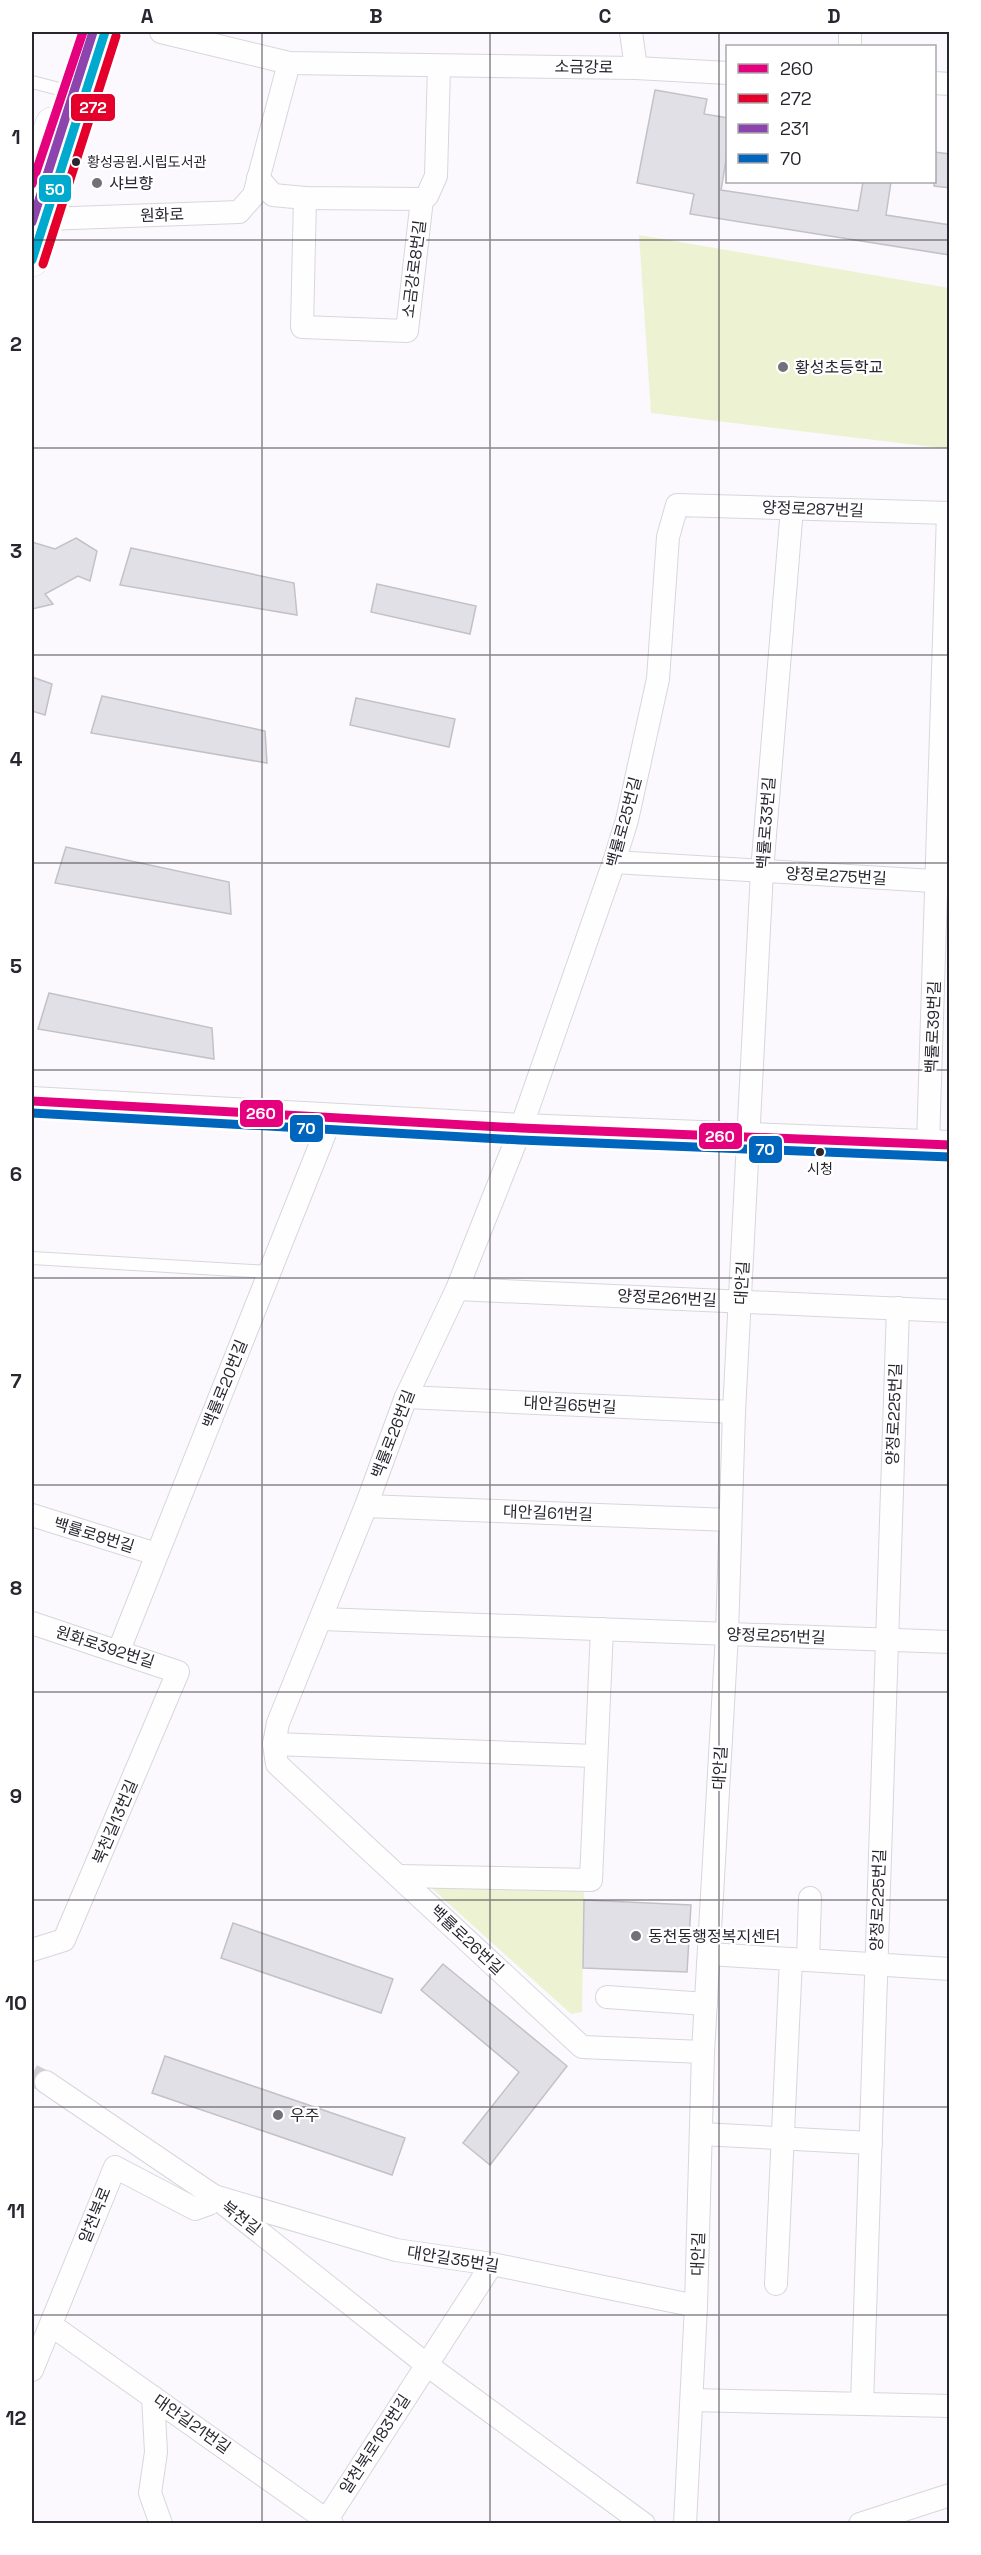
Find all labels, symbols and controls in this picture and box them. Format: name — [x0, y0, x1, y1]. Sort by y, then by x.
text: A — [141, 3, 154, 29]
text: B — [369, 3, 383, 29]
text: C — [599, 3, 612, 29]
text: D — [827, 3, 841, 29]
legend — [726, 45, 936, 183]
street label: 소금강로 — [554, 56, 614, 78]
text: 260 — [780, 57, 813, 80]
text: 272 — [780, 87, 812, 110]
line badge: 272 — [70, 93, 116, 122]
text: 272 — [79, 97, 107, 118]
text: 231 — [780, 117, 809, 140]
text: 1 — [11, 124, 21, 150]
text: 70 — [780, 147, 802, 170]
place label: 황성공원.시립도서관 — [87, 153, 207, 171]
marker: 황성공원.시립도서관 — [70, 156, 82, 168]
place label: 샤브향 — [109, 173, 153, 194]
line badge: 50 — [38, 174, 72, 203]
marker: 샤브향 — [90, 176, 104, 190]
text: 50 — [45, 179, 65, 200]
street label: 원화로 — [140, 204, 185, 226]
street label: 소금강로8번길 — [398, 219, 430, 319]
text: 2 — [10, 331, 22, 357]
place label: 황성초등학교 — [795, 357, 883, 378]
marker: 황성초등학교 — [776, 360, 790, 374]
street label: 양정로287번길 — [762, 497, 864, 521]
text: 3 — [10, 538, 22, 564]
text: 4 — [10, 746, 23, 772]
street label: 백률로25번길 — [602, 774, 646, 870]
street label: 백률로33번길 — [752, 776, 780, 870]
street label: 양정로275번길 — [785, 863, 887, 889]
text: 5 — [10, 953, 22, 979]
street label: 백률로39번길 — [921, 980, 945, 1074]
line badge: 260 — [239, 1099, 284, 1128]
text: 260 — [246, 1103, 276, 1124]
line badge: 70 — [289, 1114, 324, 1143]
text: 70 — [296, 1118, 316, 1139]
line badge: 260 — [698, 1122, 743, 1150]
text: 260 — [705, 1126, 735, 1147]
line badge: 70 — [748, 1135, 783, 1164]
text: 70 — [755, 1139, 775, 1160]
marker: 시청 — [814, 1146, 826, 1158]
place label: 시청 — [807, 1160, 833, 1178]
text: 6 — [10, 1161, 22, 1187]
street label: 대안길 — [730, 1260, 754, 1306]
street label: 양정로261번길 — [617, 1285, 717, 1311]
street label: 백률로20번길 — [198, 1337, 252, 1431]
street label: 양정로225번길 — [882, 1362, 906, 1466]
text: 7 — [10, 1368, 22, 1394]
street label: 백률로26번길 — [367, 1387, 419, 1481]
street label: 대안길65번길 — [523, 1392, 617, 1418]
street label: 대안길61번길 — [503, 1501, 593, 1525]
street label: 백률로8번길 — [51, 1513, 137, 1557]
text: 8 — [10, 1575, 22, 1601]
street label: 원화로392번길 — [53, 1621, 157, 1673]
street label: 양정로251번길 — [726, 1624, 826, 1648]
street label: 대안길 — [708, 1745, 732, 1791]
street label: 북천길13번길 — [88, 1776, 142, 1868]
text: 9 — [10, 1783, 22, 1809]
street label: 양정로225번길 — [866, 1848, 890, 1952]
street label: 백률로26번길 — [426, 1901, 508, 1979]
place label: 동천동행정복지센터 — [648, 1926, 780, 1947]
marker: 동천동행정복지센터 — [629, 1929, 643, 1943]
text: 10 — [5, 1990, 27, 2016]
place label: 우주 — [290, 2105, 319, 2126]
marker: 우주 — [271, 2108, 285, 2122]
street label: 알천북로 — [74, 2184, 116, 2246]
street label: 북천길 — [217, 2196, 265, 2240]
text: 11 — [7, 2198, 25, 2224]
street label: 대안길 — [687, 2232, 709, 2276]
street label: 대안길35번길 — [405, 2241, 501, 2277]
street label: 대안길21번길 — [149, 2390, 235, 2458]
street label: 알천북로183번길 — [335, 2390, 415, 2498]
text: 12 — [6, 2405, 27, 2431]

